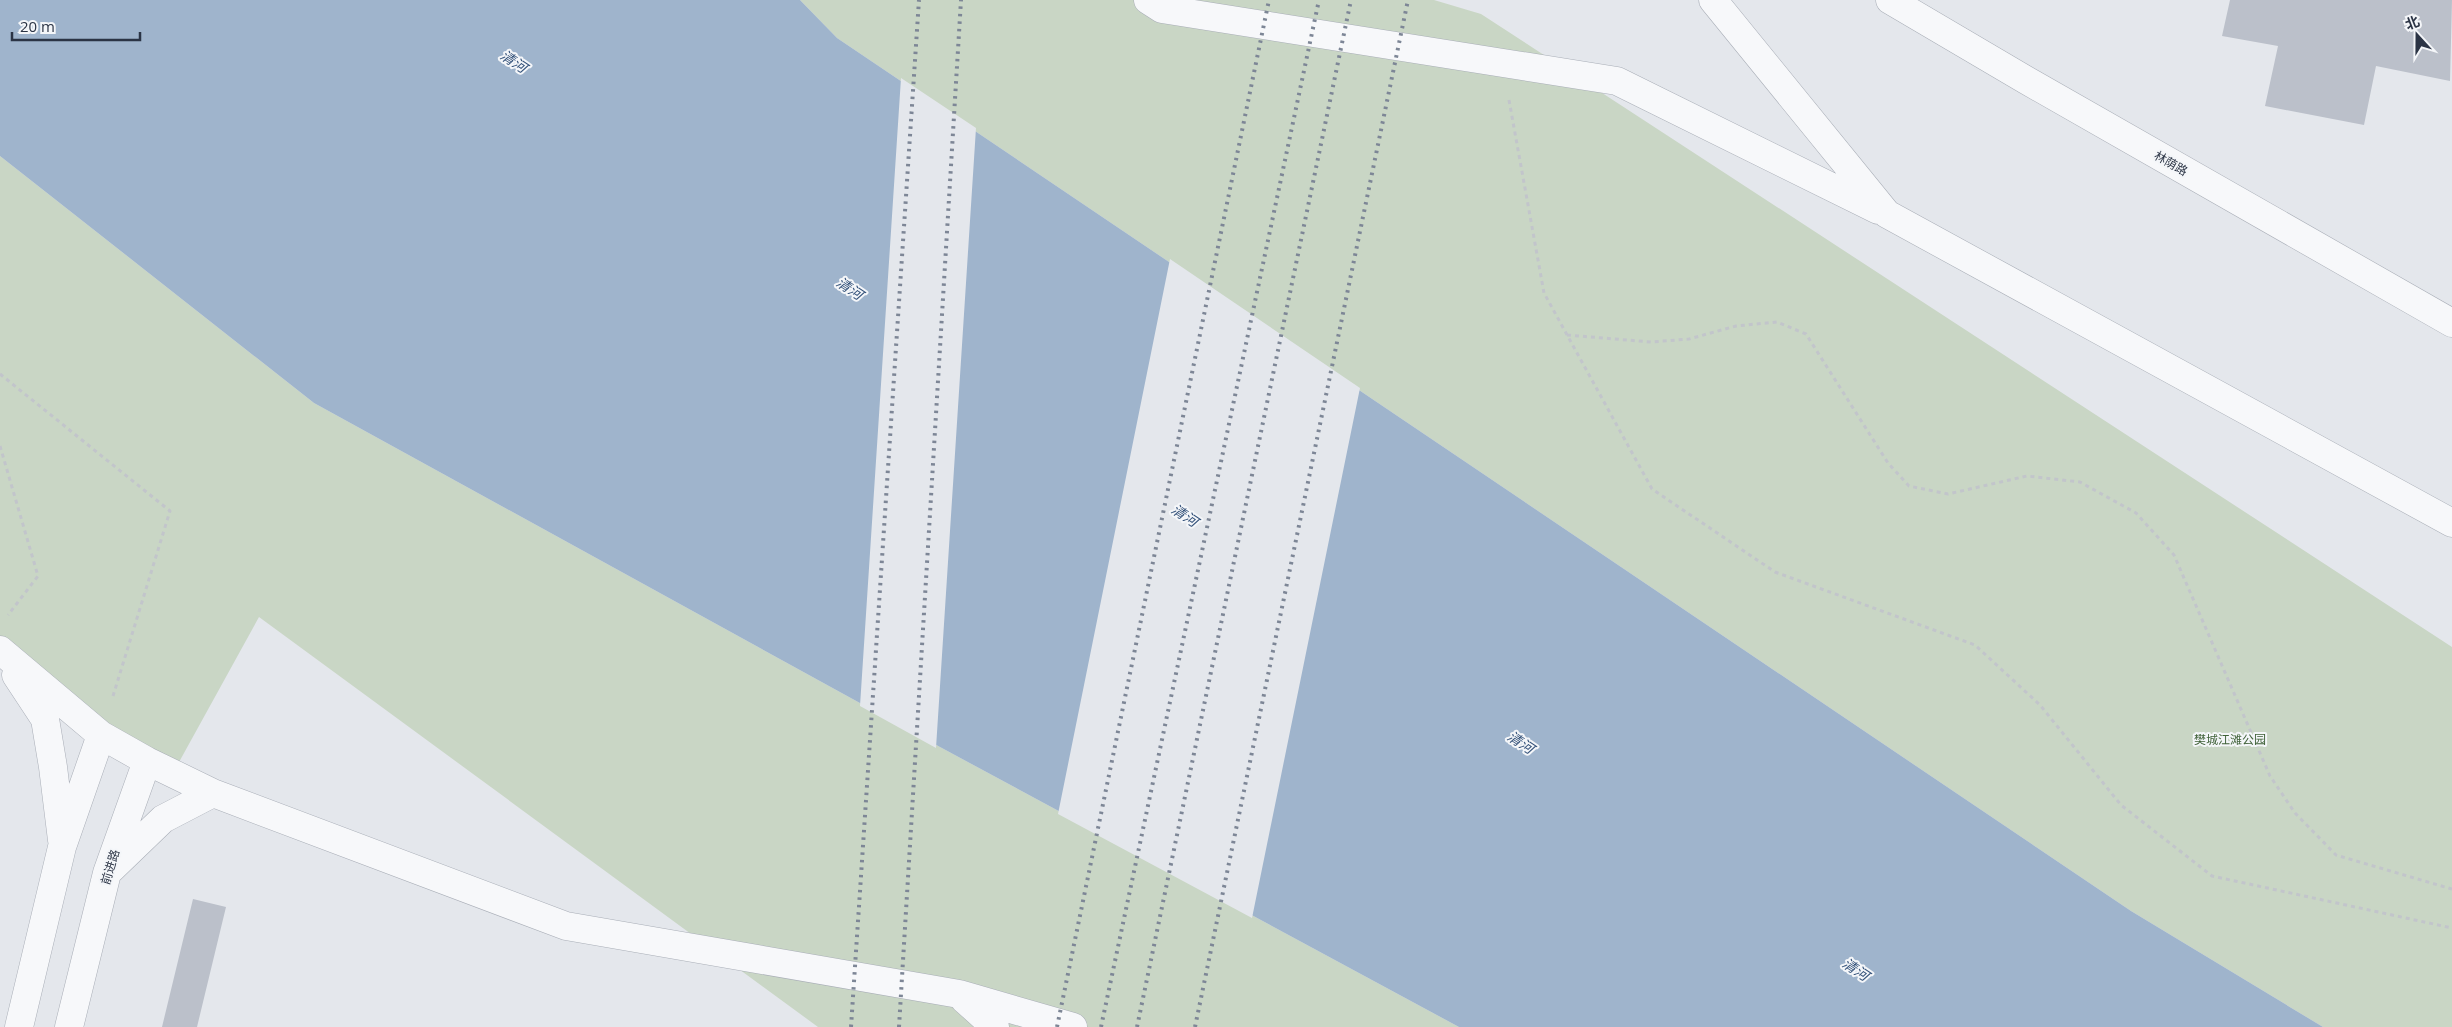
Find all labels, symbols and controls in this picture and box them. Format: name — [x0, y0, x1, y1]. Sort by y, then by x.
scale bar — [12, 10, 140, 42]
north arrow — [2392, 10, 2442, 60]
text: 北 — [2402, 11, 2422, 34]
text: 20 m — [20, 16, 55, 36]
water label: 清河 — [497, 45, 533, 78]
street label: 林荫路 — [2151, 147, 2191, 179]
water label: 清河 — [833, 272, 869, 305]
water label: 清河 — [1168, 499, 1204, 532]
water label: 清河 — [1504, 726, 1540, 759]
park label: 樊城江滩公园 — [2194, 731, 2266, 748]
street label: 前进路 — [97, 847, 123, 887]
water label: 清河 — [1839, 953, 1875, 986]

